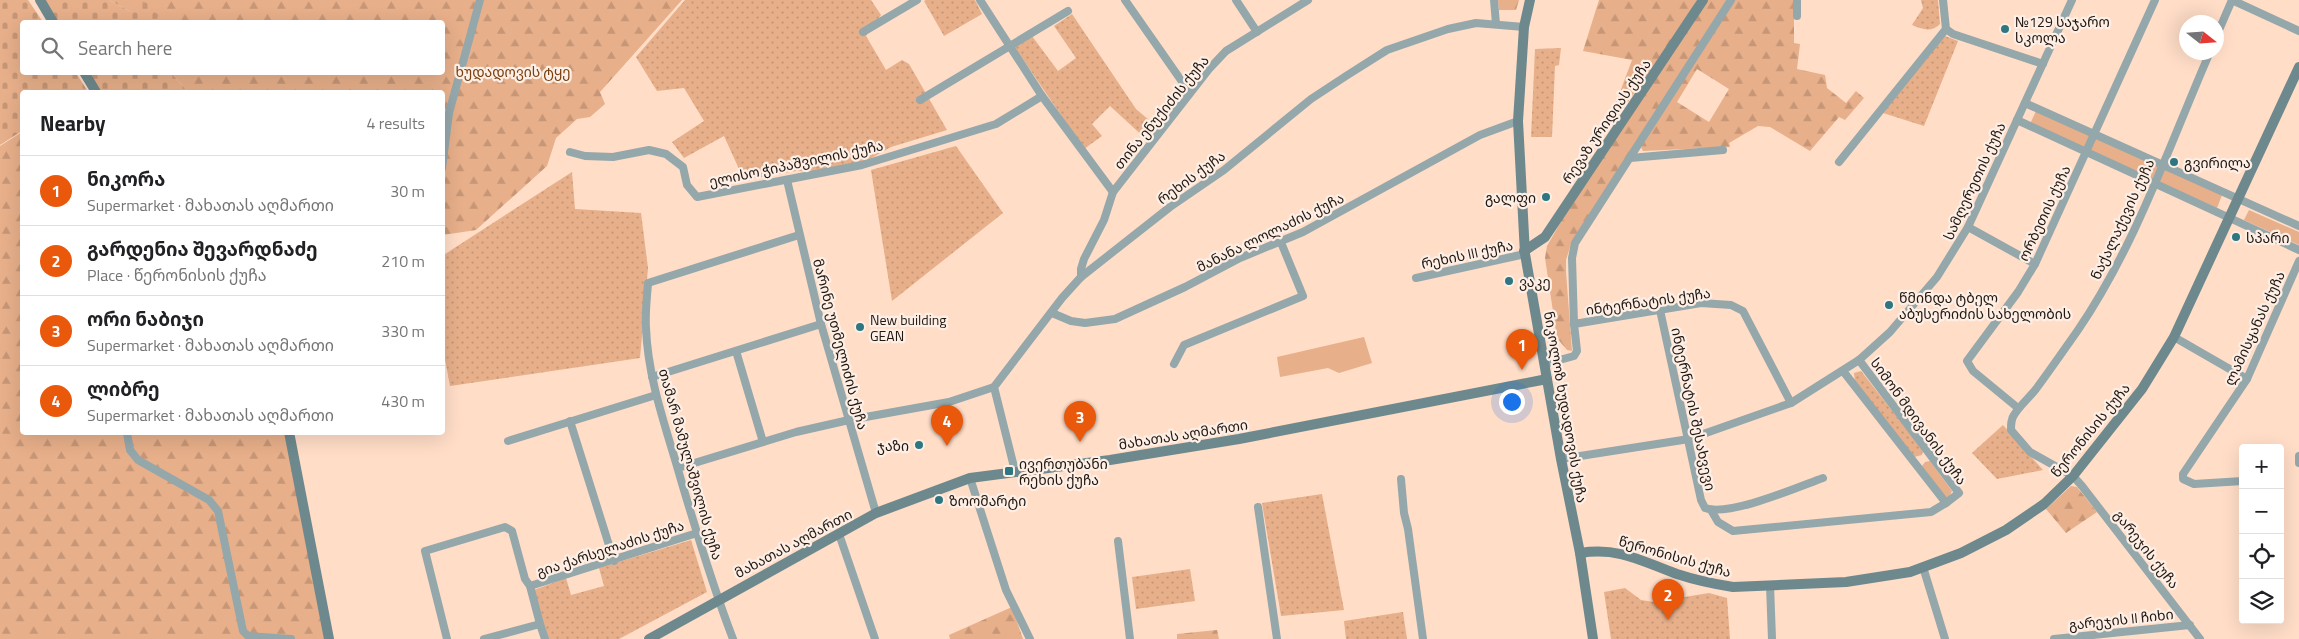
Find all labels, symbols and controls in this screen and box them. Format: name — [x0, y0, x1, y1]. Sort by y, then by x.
place label: №129 საჯარო სკოლა — [2015, 11, 2110, 48]
north arrow — [2179, 15, 2224, 60]
search box — [20, 20, 445, 75]
marker: №129 საჯარო სკოლა — [1999, 23, 2011, 35]
text: Search here — [78, 33, 172, 62]
icon: search — [38, 34, 66, 62]
street label: თინა ენუქიძის ქუჩა — [1108, 50, 1214, 174]
street label: რევაზ ურიდიას ქუჩა — [1556, 54, 1656, 188]
park label: ხუდადოვის ტყე — [455, 61, 571, 82]
text: Nearby — [40, 107, 105, 139]
text: 4 results — [366, 111, 425, 135]
street label: სამღერეთის ქუჩა — [1937, 119, 2011, 243]
street label: ელისო ჭიპაშვილის ქუჩა — [707, 134, 885, 192]
street label: რეხის ქუჩა — [1152, 145, 1230, 209]
place label: გვირილა — [2184, 152, 2251, 173]
street label: ნაქალაქევის ქუჩა — [2085, 155, 2159, 283]
marker: გვირილა — [2168, 156, 2180, 168]
street label: ორბეთის ქუჩა — [2013, 162, 2075, 264]
text: ნიკორა — [87, 164, 165, 193]
text: 1 — [52, 179, 60, 203]
text: 30 m — [390, 179, 425, 203]
street label: მანანა ლოლაძის ქუჩა — [1193, 187, 1347, 277]
place label: გალფი — [1485, 187, 1536, 208]
marker: გალფი — [1540, 191, 1552, 203]
text: Supermarket · მახათას აღმართი — [87, 193, 334, 217]
place label: სპარი — [2246, 227, 2289, 248]
marker: სპარი — [2230, 231, 2242, 243]
text: გარდენია შევარდნაძე — [87, 234, 318, 263]
street label: რეხის III ქუჩა — [1419, 234, 1515, 274]
text: 2 — [52, 249, 60, 273]
text: 210 m — [381, 249, 425, 273]
street label: მარინე უთმელიძის ქუჩა — [808, 256, 874, 432]
text: Place · წერონისის ქუჩა — [87, 263, 266, 287]
street label: ლამისყანას ქუჩა — [2218, 267, 2290, 389]
place label: ვაკე — [1519, 271, 1551, 292]
marker: ვაკე — [1503, 275, 1515, 287]
street label: ინტერნატის ქუჩა — [1584, 282, 1712, 320]
place label: წმინდა ტბელ აბუსერიძის სახელობის — [1899, 287, 2071, 324]
marker: წმინდა ტბელ აბუსერიძის სახელობის — [1883, 299, 1895, 311]
text: ორი ნაბიჯი — [87, 304, 204, 333]
place label: New building GEAN — [870, 309, 946, 346]
street label: ნიკოლოზ ხუდადოვის ქუჩა — [1539, 309, 1593, 505]
text: 3 — [52, 319, 60, 343]
text: 330 m — [381, 319, 425, 343]
marker: New building GEAN — [854, 321, 866, 333]
street label: ინტერნატის შესახვევი — [1666, 325, 1722, 493]
pin: 1 — [1506, 329, 1538, 370]
text: Supermarket · მახათას აღმართი — [87, 333, 334, 357]
street label: სიმონ მდივანის ქუჩა — [1866, 353, 1972, 489]
street label: თამარ მამულაშვილის ქუჩა — [654, 366, 728, 562]
text: ლიბრე — [87, 374, 160, 403]
street label: წერონისის ქუჩა — [2045, 378, 2135, 482]
text: 4 — [52, 389, 60, 413]
text: 430 m — [381, 389, 425, 413]
your location — [1499, 389, 1525, 415]
pin: 3 — [1064, 401, 1096, 442]
text: Supermarket · მახათას აღმართი — [87, 403, 334, 427]
pin: 4 — [931, 405, 963, 446]
street label: მახათას აღმართი — [1117, 413, 1249, 455]
place label: ჯაზი — [877, 435, 909, 456]
marker: ჯაზი — [913, 439, 925, 451]
map controls — [2239, 444, 2284, 624]
button: + — [2239, 444, 2284, 489]
place label: ივერთუბანი რეხის ქუჩა — [1019, 453, 1108, 490]
marker: ივერთუბანი რეხის ქუჩა — [1003, 465, 1015, 477]
button: − — [2239, 489, 2284, 534]
place label: ზოომარტი — [949, 490, 1026, 511]
marker: ზოომარტი — [933, 494, 945, 506]
street label: მახათას აღმართი — [730, 503, 856, 583]
street label: გარეჯის ქუჩა — [2109, 505, 2185, 593]
street label: გია ქარსელაძის ქუჩა — [533, 514, 687, 582]
street label: წერონისის ქუჩა — [1616, 530, 1734, 582]
button: locate — [2239, 534, 2284, 579]
pin: 2 — [1652, 579, 1684, 620]
button: layers — [2239, 579, 2284, 624]
street label: გარეჯის II ჩიხი — [2067, 603, 2175, 635]

